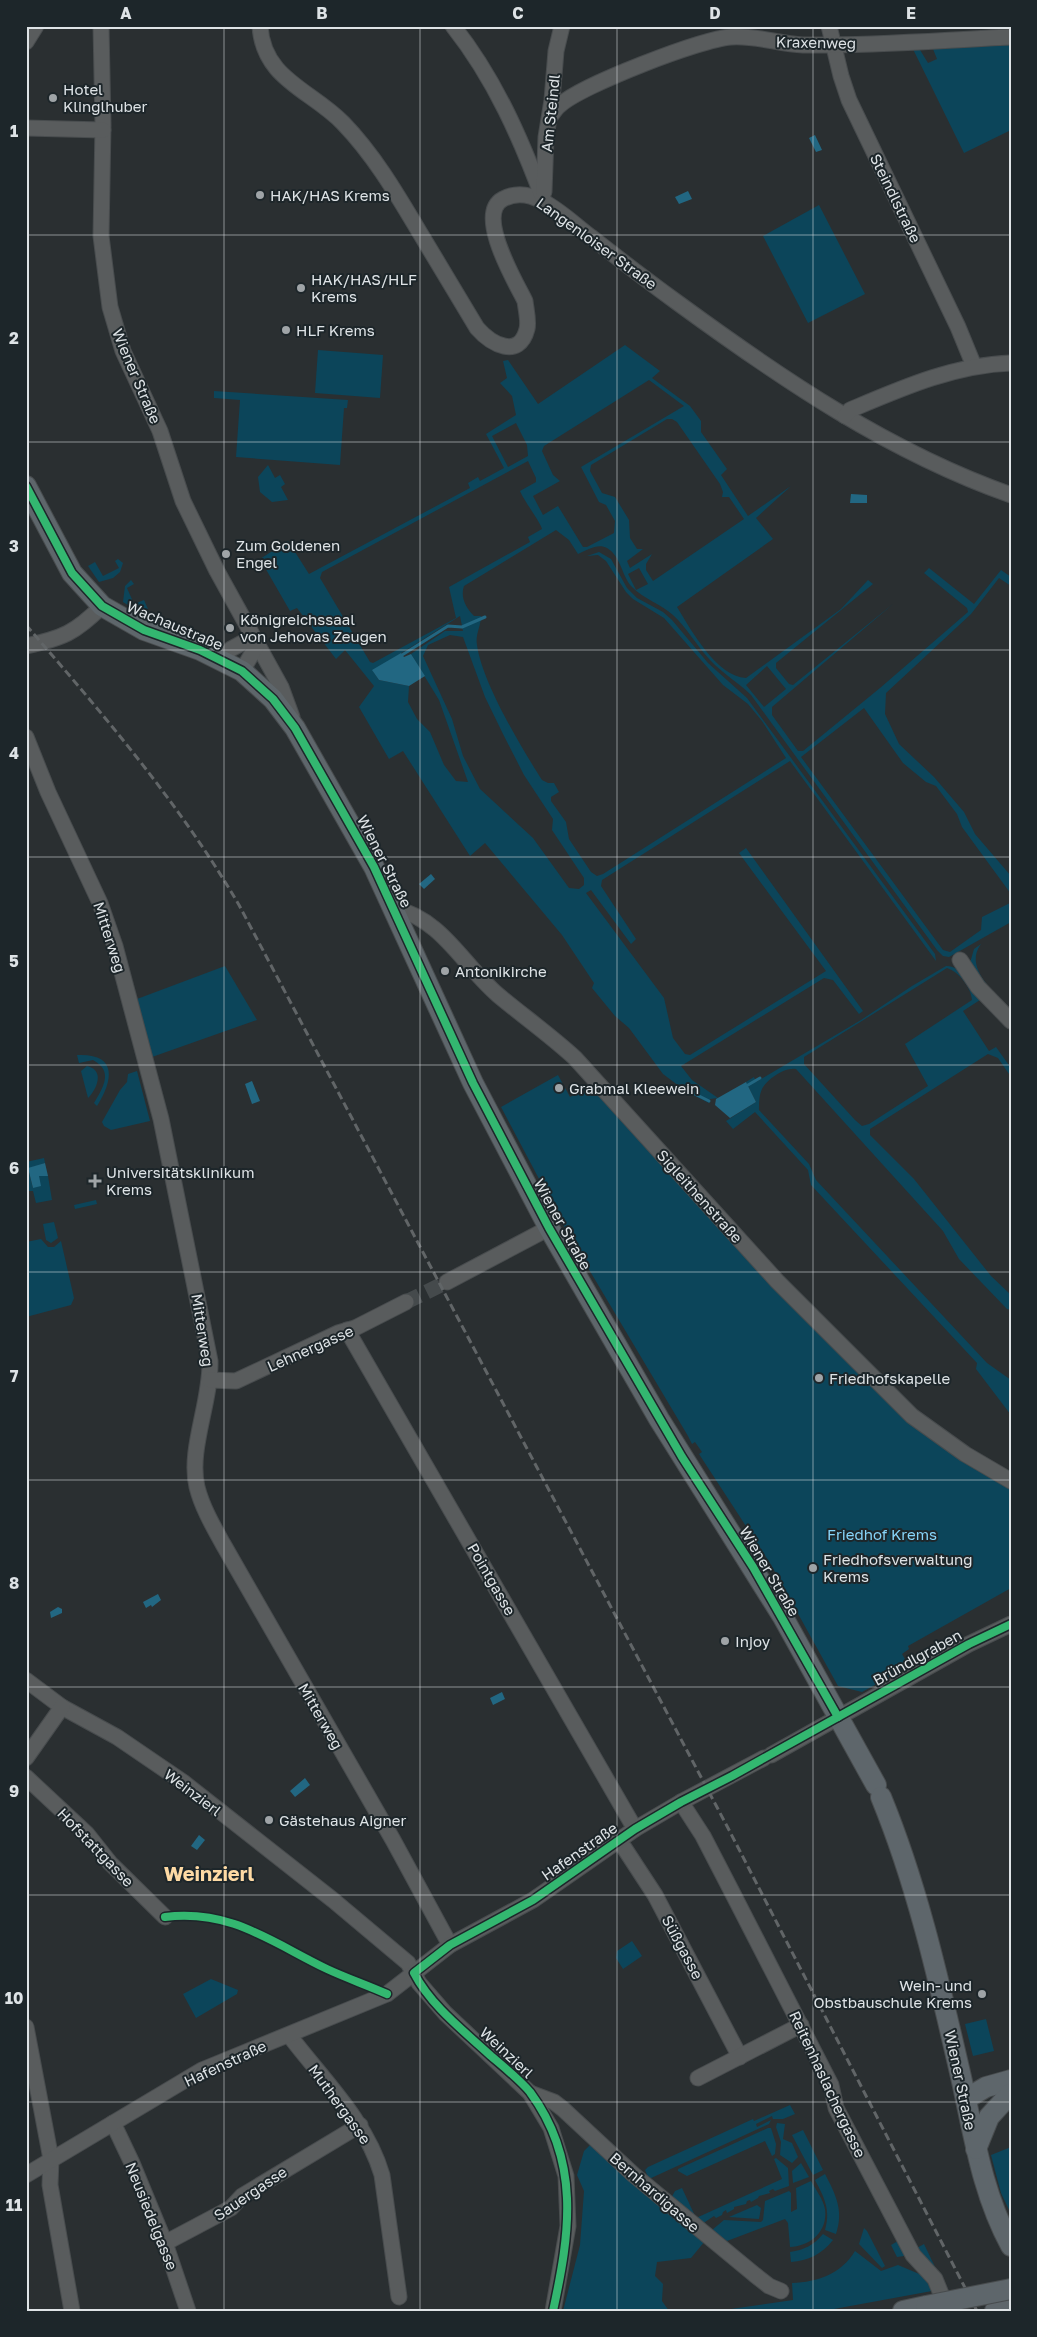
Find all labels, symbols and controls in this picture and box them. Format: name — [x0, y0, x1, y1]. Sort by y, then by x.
text: A — [120, 3, 132, 23]
text: B — [316, 3, 328, 23]
text: C — [512, 3, 524, 23]
text: D — [709, 3, 721, 23]
text: E — [906, 3, 916, 23]
street label: Kraxenweg — [776, 32, 856, 52]
street label: Am Steindl — [537, 73, 563, 153]
place label: Hotel Klinglhuber — [63, 80, 147, 115]
marker: Hotel Klinglhuber — [47, 92, 59, 104]
text: 1 — [10, 121, 18, 141]
street label: Steindlstraße — [867, 151, 925, 246]
place label: HAK/HAS Krems — [270, 186, 390, 204]
marker: HAK/HAS Krems — [254, 189, 266, 201]
street label: Langenloiser Straße — [533, 193, 661, 293]
place label: HAK/HAS/HLF Krems — [311, 270, 417, 305]
marker: HAK/HAS/HLF Krems — [295, 282, 307, 294]
place label: HLF Krems — [296, 321, 375, 339]
marker: HLF Krems — [280, 324, 292, 336]
street label: Wiener Straße — [109, 326, 165, 427]
text: 2 — [9, 328, 19, 348]
text: 3 — [9, 536, 19, 556]
place label: Zum Goldenen Engel — [236, 536, 340, 571]
marker: Zum Goldenen Engel — [220, 548, 232, 560]
street label: Wachaustraße — [124, 597, 226, 653]
place label: Königreichssaal von Jehovas Zeugen — [240, 610, 387, 645]
marker: Königreichssaal von Jehovas Zeugen — [224, 622, 236, 634]
text: 4 — [9, 743, 19, 763]
street label: Wiener Straße — [354, 812, 416, 911]
street label: Mitterweg — [90, 899, 130, 975]
text: 5 — [9, 951, 19, 971]
place label: Antonikirche — [455, 962, 547, 980]
marker: Antonikirche — [439, 965, 451, 977]
place label: Grabmal Kleewein — [569, 1079, 699, 1097]
marker: Grabmal Kleewein — [553, 1082, 565, 1094]
street label: Sigleithenstraße — [654, 1146, 747, 1246]
text: 6 — [9, 1158, 19, 1178]
place label: Universitätsklinikum Krems — [106, 1163, 254, 1198]
marker: Universitätsklinikum Krems — [88, 1174, 102, 1188]
street label: Wiener Straße — [531, 1175, 596, 1273]
street label: Mitterweg — [188, 1292, 218, 1368]
street label: Lehnergasse — [264, 1321, 356, 1375]
text: 7 — [10, 1366, 19, 1386]
place label: Friedhofskapelle — [829, 1369, 950, 1387]
marker: Friedhofskapelle — [813, 1372, 825, 1384]
street label: Wiener Straße — [736, 1523, 804, 1619]
park label: Friedhof Krems — [827, 1525, 937, 1543]
street label: Pointgasse — [464, 1540, 520, 1618]
place label: Friedhofsverwaltung Krems — [823, 1550, 973, 1585]
marker: Friedhofsverwaltung Krems — [807, 1562, 819, 1574]
text: 8 — [9, 1573, 19, 1593]
street label: Bründlgraben — [870, 1625, 964, 1689]
place label: Injoy — [735, 1632, 771, 1650]
marker: Injoy — [719, 1635, 731, 1647]
street label: Mitterweg — [295, 1680, 347, 1752]
street label: Weinzierl — [161, 1765, 225, 1819]
text: 9 — [9, 1781, 19, 1801]
street label: Hofstattgasse — [54, 1804, 138, 1890]
place label: Gästehaus Aigner — [279, 1811, 406, 1829]
marker: Gästehaus Aigner — [263, 1814, 275, 1826]
street label: Hafenstraße — [538, 1818, 621, 1884]
district label: Weinzierl — [164, 1861, 254, 1885]
street label: Süßgasse — [659, 1912, 707, 1982]
place label: Wein- und Obstbauschule Krems — [813, 1976, 972, 2011]
text: 10 — [5, 1988, 23, 2008]
marker: Wein- und Obstbauschule Krems — [976, 1988, 988, 2000]
street label: Reitenhaslachergasse — [786, 2008, 870, 2160]
street label: Weinzierl — [476, 2023, 538, 2081]
street label: Wiener Straße — [942, 2028, 980, 2132]
street label: Hafenstraße — [181, 2036, 269, 2090]
street label: Muthergasse — [305, 2061, 375, 2148]
street label: Bernhardigasse — [607, 2148, 704, 2236]
street label: Neusiedelgasse — [122, 2159, 182, 2273]
street label: Sauergasse — [210, 2162, 290, 2224]
text: 11 — [6, 2195, 22, 2215]

